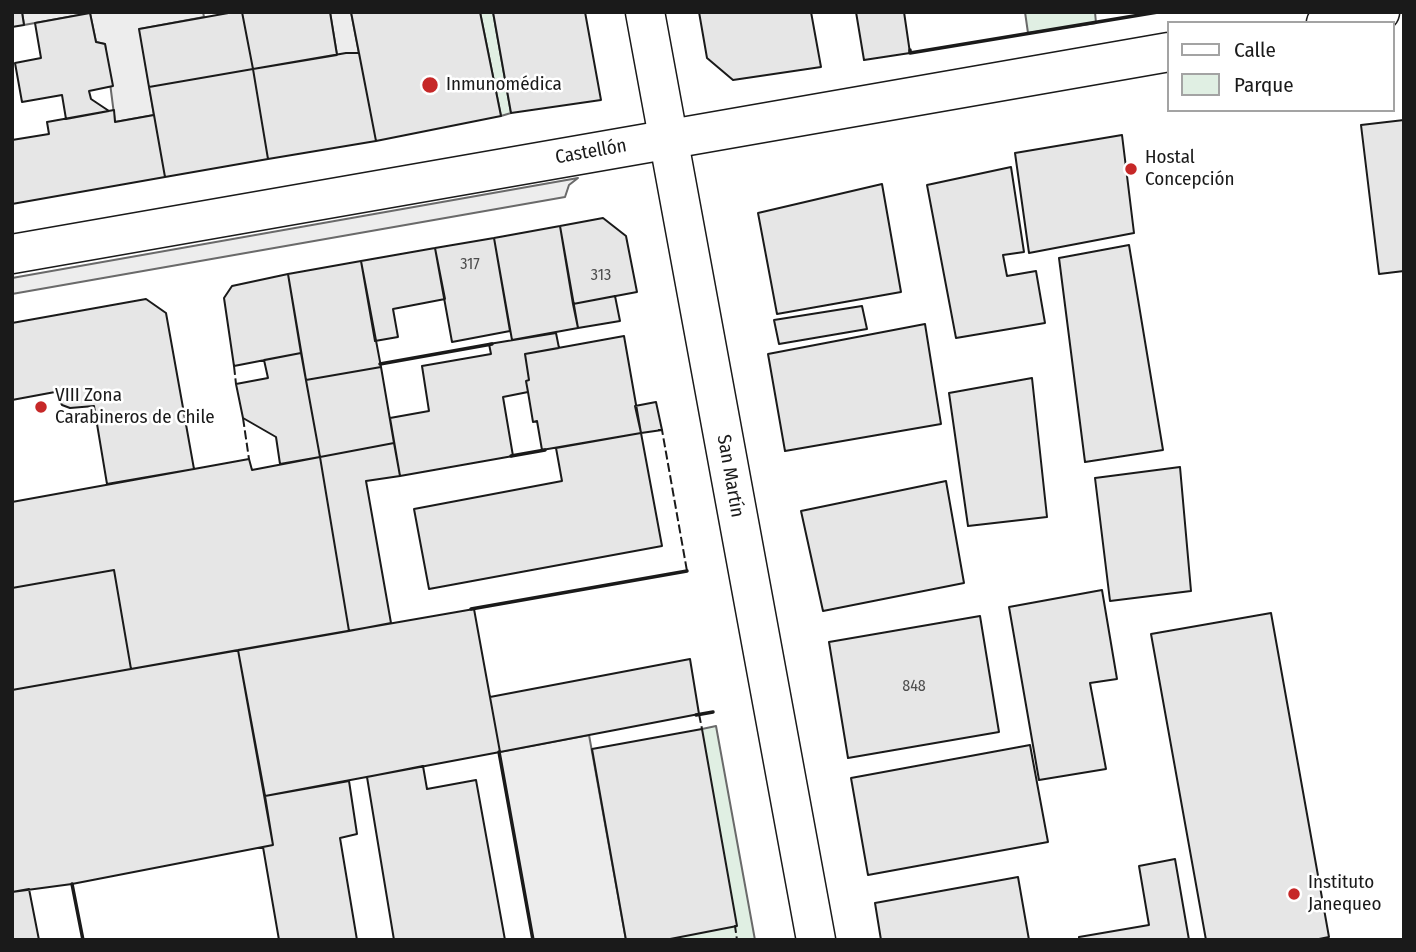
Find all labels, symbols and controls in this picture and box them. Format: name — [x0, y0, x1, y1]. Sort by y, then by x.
legend — [1168, 21, 1395, 112]
text: Calle — [1234, 37, 1276, 63]
text: Parque — [1234, 72, 1294, 98]
place label: Inmunomédica — [446, 74, 562, 96]
marker: Inmunomédica — [420, 75, 440, 95]
street label: Castellón — [554, 135, 628, 169]
place label: Hostal Concepción — [1145, 147, 1234, 191]
marker: Hostal Concepción — [1123, 161, 1139, 177]
house number: 317 — [460, 255, 480, 275]
house number: 313 — [591, 266, 611, 286]
place label: VIII Zona Carabineros de Chile — [55, 385, 215, 429]
marker: VIII Zona Carabineros de Chile — [33, 399, 49, 415]
street label: San Martín — [712, 433, 748, 519]
house number: 848 — [902, 677, 926, 697]
place label: Instituto Janequeo — [1308, 872, 1381, 916]
marker: Instituto Janequeo — [1286, 886, 1302, 902]

